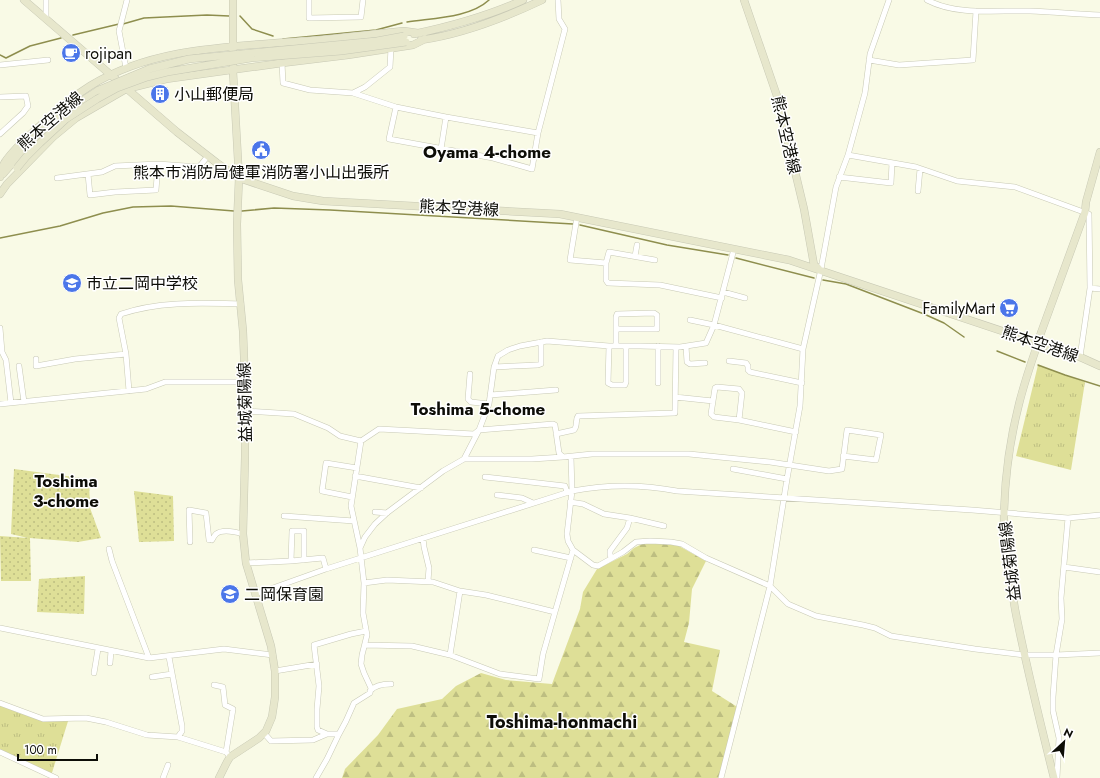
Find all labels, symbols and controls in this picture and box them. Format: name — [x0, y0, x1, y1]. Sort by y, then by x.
cafe icon: rojipan — [60, 42, 82, 64]
place label: rojipan — [85, 42, 132, 65]
building icon: 小山郵便局 — [149, 83, 171, 105]
place label: 小山郵便局 — [174, 83, 254, 106]
street label: 熊本空港線 — [12, 86, 88, 156]
street label: 熊本空港線 — [766, 93, 806, 177]
public building icon: 熊本市消防局健軍消防署小山出張所 — [250, 139, 272, 161]
district label: Oyama 4-chome — [423, 140, 551, 164]
place label: 熊本市消防局健軍消防署小山出張所 — [133, 161, 389, 184]
street label: 熊本空港線 — [418, 194, 500, 222]
school or university icon: 市立二岡中学校 — [61, 272, 83, 294]
place label: 市立二岡中学校 — [86, 272, 198, 295]
place label: FamilyMart — [922, 297, 995, 320]
supermarket icon: FamilyMart — [998, 297, 1020, 319]
street label: 熊本空港線 — [998, 320, 1082, 368]
street label: 益城菊陽線 — [233, 362, 257, 442]
district label: Toshima 5-chome — [411, 397, 546, 421]
district label: Toshima 3-chome — [33, 469, 99, 513]
street label: 益城菊陽線 — [994, 520, 1026, 602]
school or university icon: 二岡保育園 — [219, 583, 241, 605]
place label: 二岡保育園 — [244, 583, 324, 606]
district label: Toshima-honmachi — [487, 709, 637, 735]
north arrow — [1044, 722, 1084, 762]
text: N — [1061, 724, 1076, 742]
scale bar — [18, 736, 97, 762]
text: 100 m — [24, 741, 57, 759]

